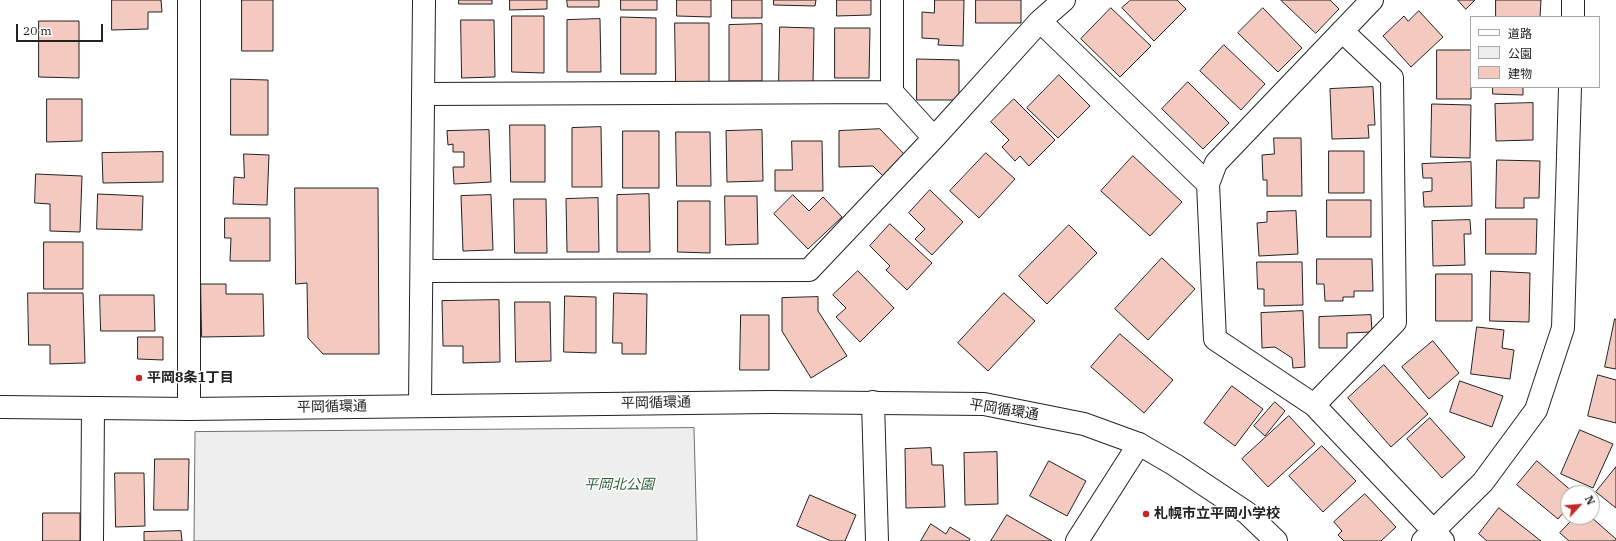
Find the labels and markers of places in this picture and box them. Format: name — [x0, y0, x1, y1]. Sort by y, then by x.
place label: 平岡8条1丁目 — [147, 370, 234, 386]
marker: 平岡8条1丁目 — [134, 373, 144, 383]
place label: 札幌市立平岡小学校 — [1154, 506, 1280, 522]
marker: 札幌市立平岡小学校 — [1141, 509, 1151, 519]

